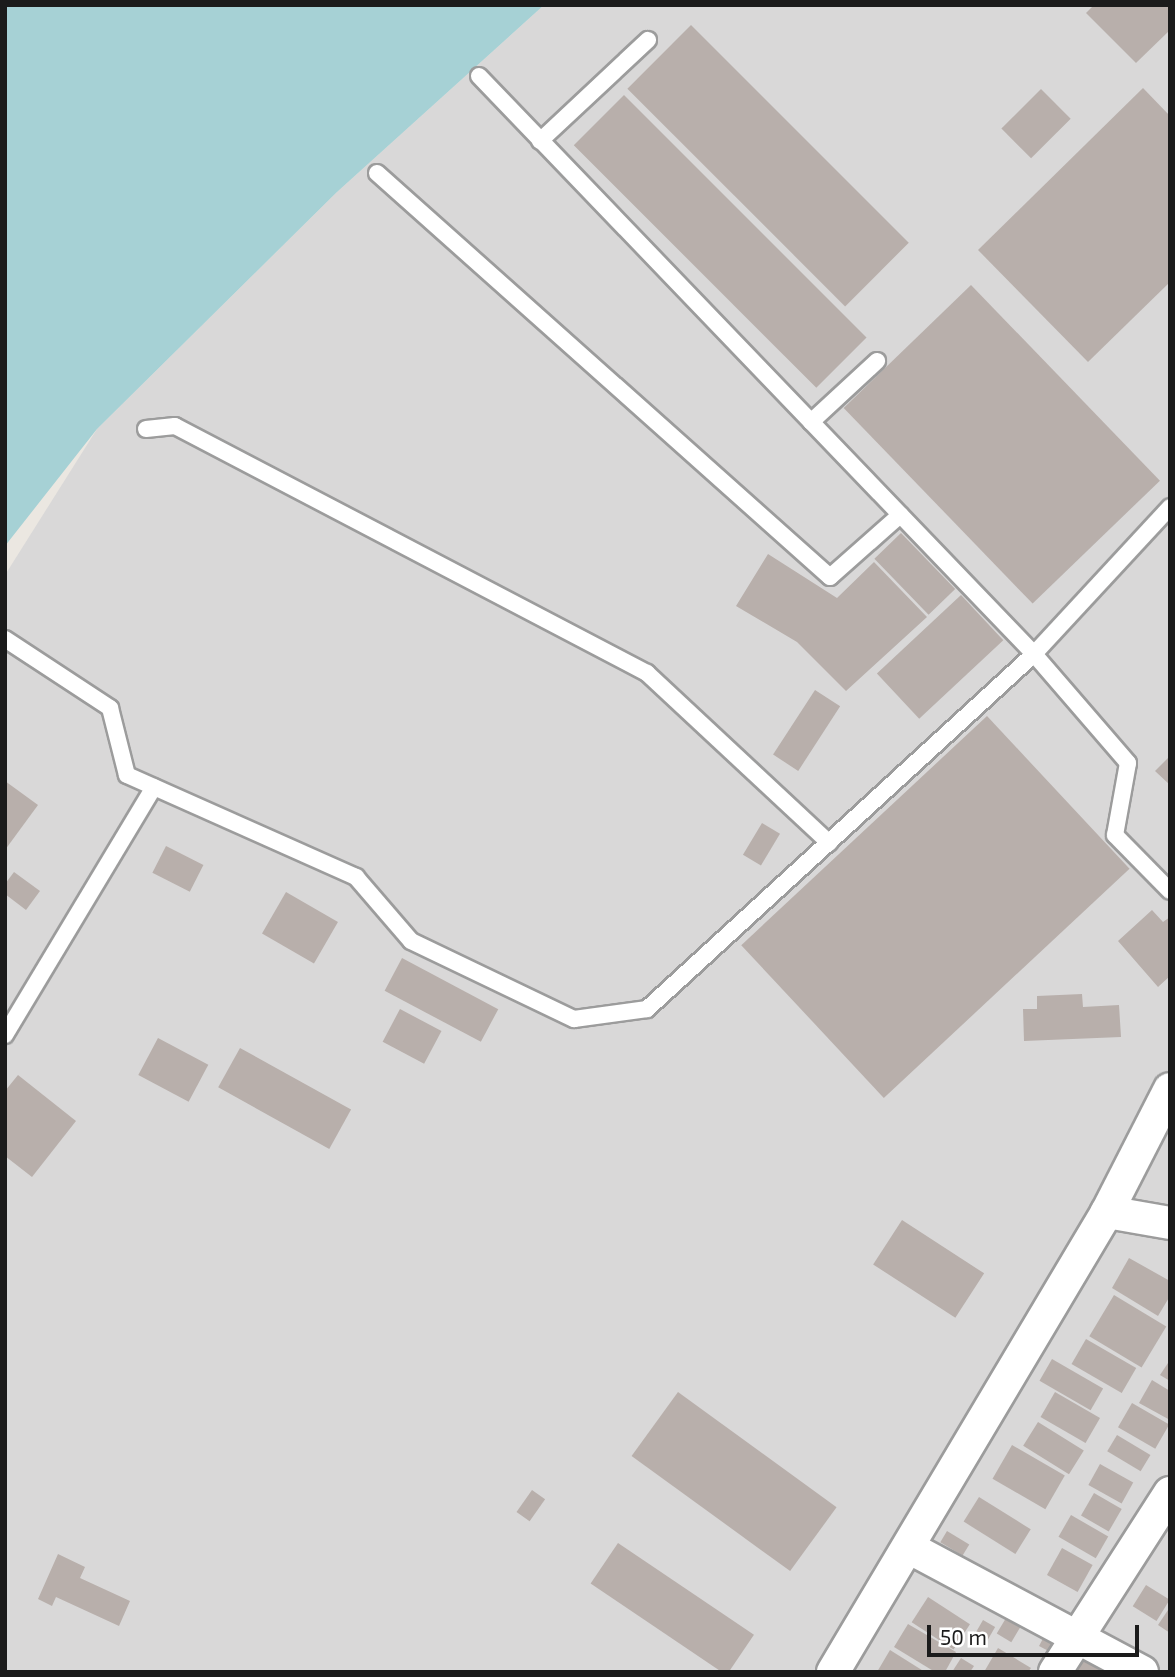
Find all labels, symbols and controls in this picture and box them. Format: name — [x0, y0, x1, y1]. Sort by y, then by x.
scale bar — [930, 1610, 1142, 1654]
text: 50 m — [940, 1624, 987, 1649]

